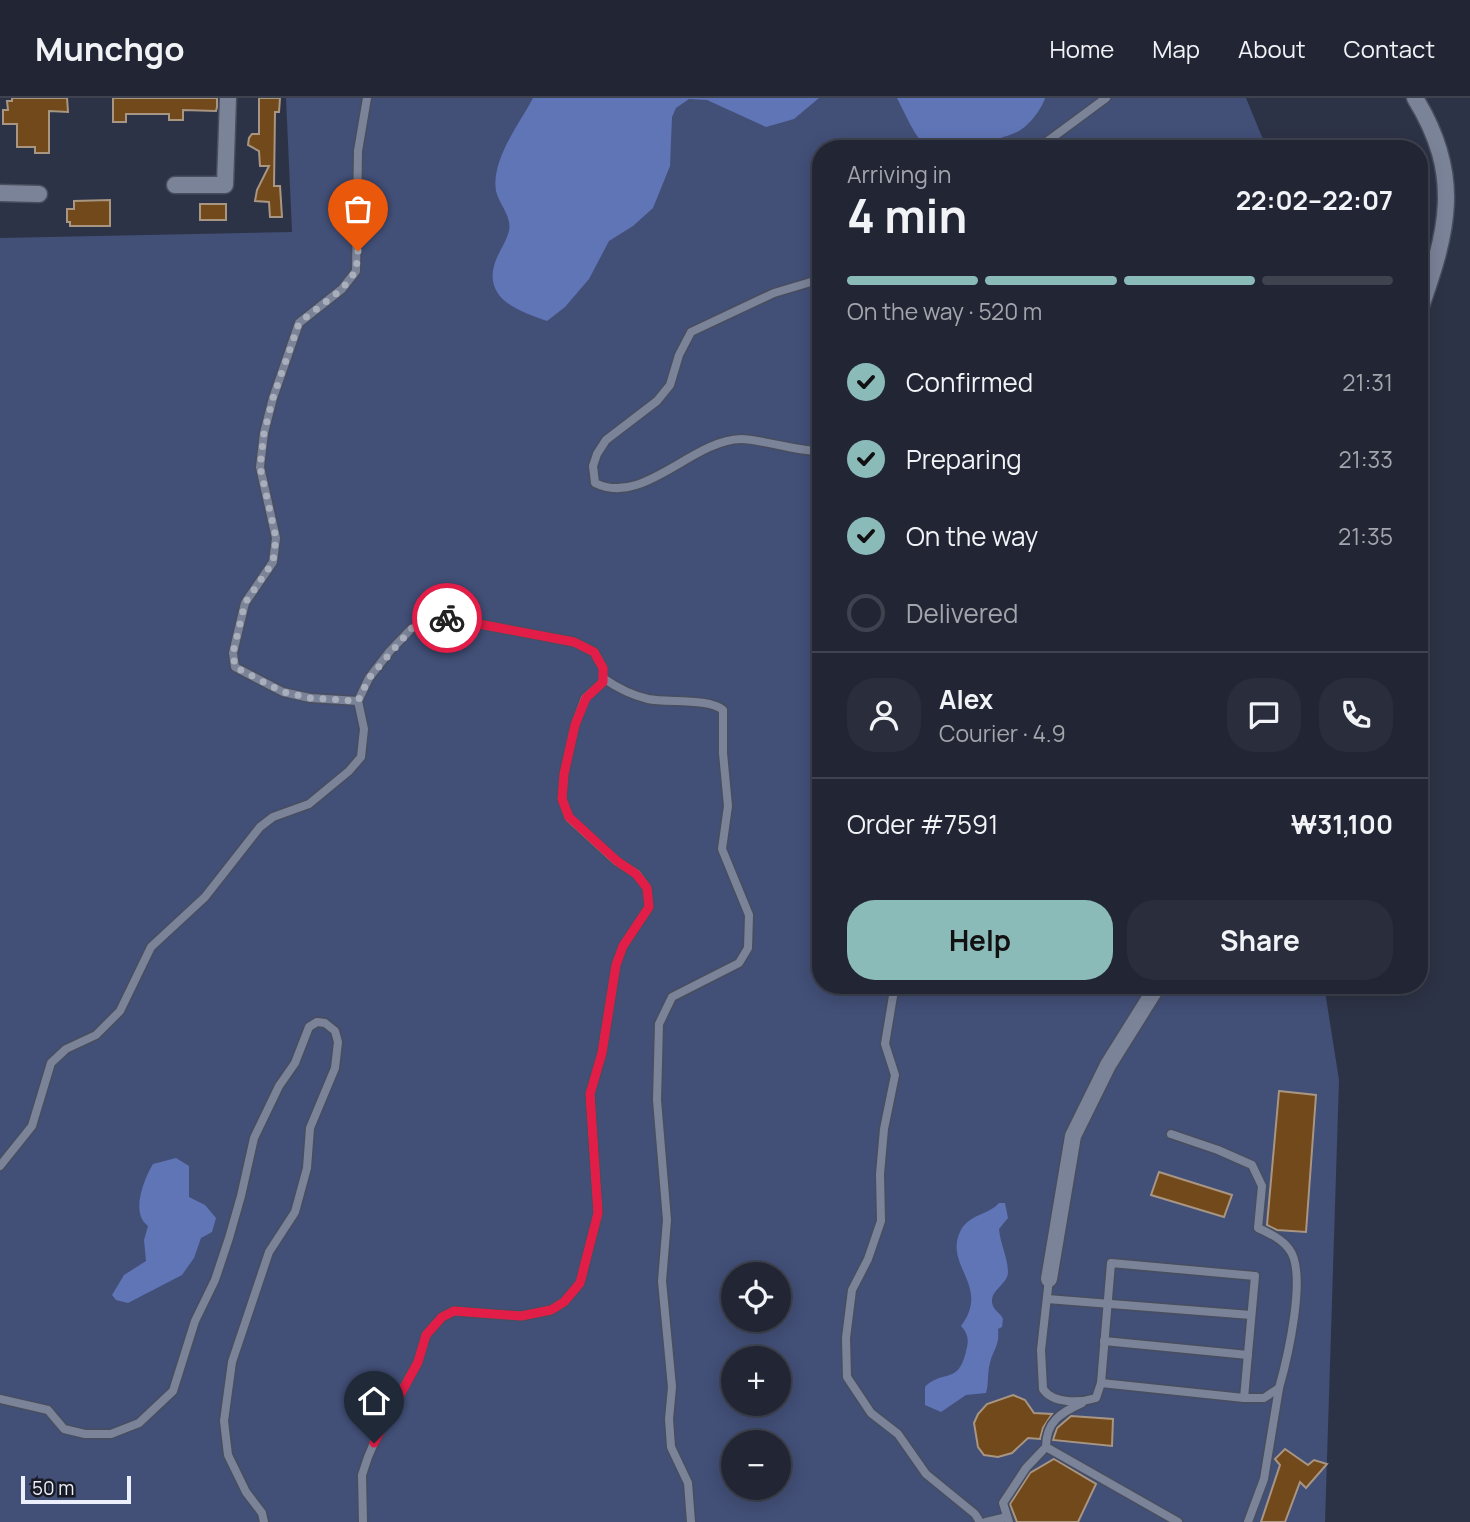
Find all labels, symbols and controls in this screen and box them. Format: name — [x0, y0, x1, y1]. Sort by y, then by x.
text: Munchgo — [35, 26, 185, 71]
text: Home — [1049, 32, 1114, 65]
text: Map — [1152, 32, 1200, 65]
text: About — [1238, 32, 1306, 65]
text: Contact — [1344, 32, 1435, 65]
text: Arriving in — [847, 158, 952, 190]
pin — [328, 179, 388, 251]
text: 22:02–22:07 — [1236, 182, 1393, 218]
text: 4 min — [847, 184, 967, 247]
icon: bag — [339, 190, 377, 228]
text: On the way · 520 m — [847, 295, 1042, 327]
icon: check — [847, 363, 885, 401]
text: Confirmed — [906, 364, 1033, 400]
text: 21:31 — [1342, 366, 1393, 398]
icon: check — [847, 440, 885, 478]
text: Preparing — [906, 441, 1022, 477]
text: 21:33 — [1339, 443, 1393, 475]
icon: check — [847, 517, 885, 555]
text: On the way — [906, 518, 1038, 554]
text: 21:35 — [1338, 520, 1393, 552]
courier — [412, 583, 482, 653]
text: Delivered — [906, 595, 1018, 631]
icon: bike — [428, 599, 466, 637]
button: person — [847, 678, 921, 752]
button: chat — [1227, 678, 1301, 752]
button: phone — [1319, 678, 1393, 752]
text: Alex — [939, 681, 993, 717]
text: Courier · 4.9 — [939, 717, 1066, 749]
text: Order #7591 — [847, 806, 998, 842]
text: ₩31,100 — [1291, 806, 1393, 842]
button: Help — [847, 900, 1113, 980]
button: Share — [1127, 900, 1393, 980]
map controls — [721, 1262, 791, 1500]
button: locate — [721, 1262, 791, 1332]
button: + — [721, 1346, 791, 1416]
pin — [344, 1371, 404, 1443]
icon: home — [355, 1382, 393, 1420]
button: − — [721, 1430, 791, 1500]
scale bar — [21, 1473, 131, 1505]
text: 50 m — [32, 1475, 74, 1501]

